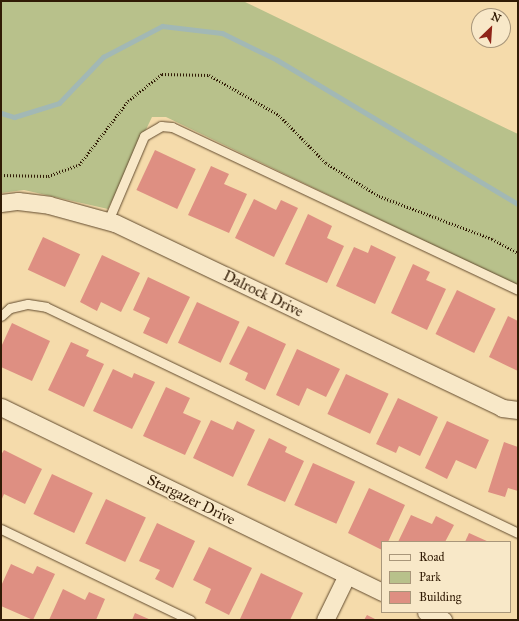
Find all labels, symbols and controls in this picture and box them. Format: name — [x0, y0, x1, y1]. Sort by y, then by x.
north arrow — [471, 8, 511, 48]
text: N — [489, 10, 503, 25]
street label: Dalrock Drive — [220, 267, 306, 321]
street label: Stargazer Drive — [144, 471, 238, 529]
legend — [381, 541, 511, 613]
text: Road — [419, 550, 445, 564]
text: Park — [419, 570, 441, 584]
text: Building — [419, 590, 461, 604]

